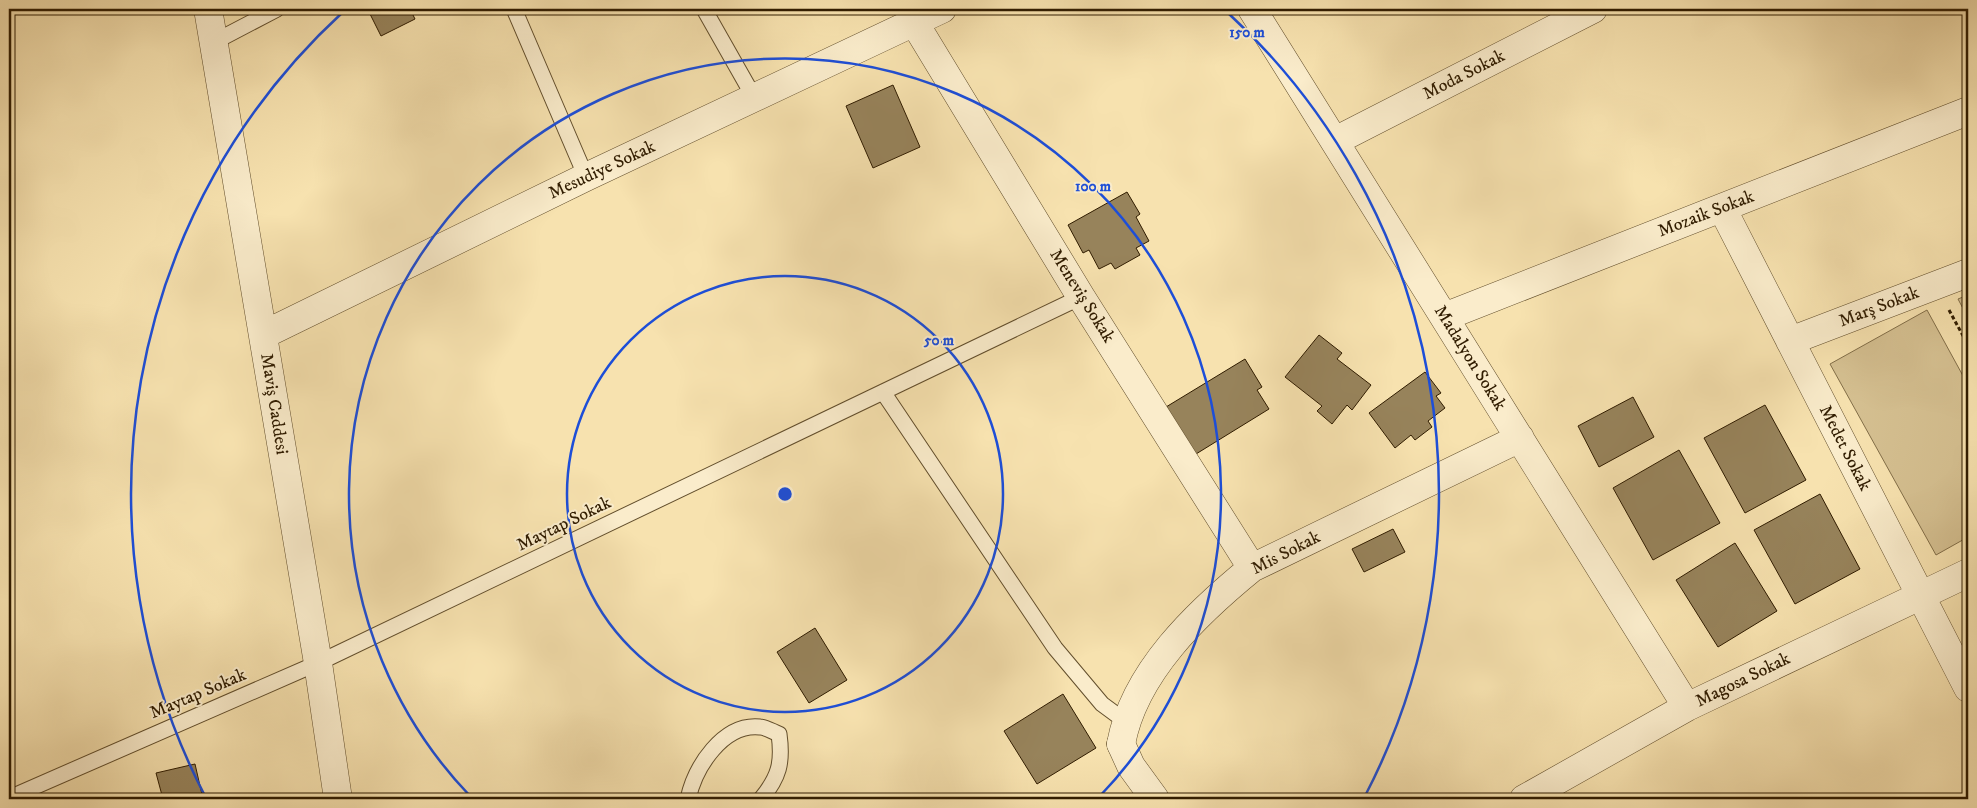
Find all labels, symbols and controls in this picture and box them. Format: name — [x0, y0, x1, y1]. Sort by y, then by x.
text: 150 m — [1229, 23, 1265, 42]
street label: Moda Sokak — [1419, 45, 1509, 105]
street label: Mesudiye Sokak — [545, 136, 659, 204]
text: 100 m — [1075, 177, 1112, 196]
street label: Mozaik Sokak — [1655, 186, 1757, 242]
street label: Meneviş Sokak — [1044, 245, 1120, 347]
street label: Marş Sokak — [1836, 282, 1922, 332]
street label: Madalyon Sokak — [1429, 301, 1511, 415]
text: 50 m — [923, 331, 955, 350]
street label: Maviş Caddesi — [255, 352, 293, 456]
street label: Medet Sokak — [1814, 401, 1876, 495]
centre of rings — [776, 485, 794, 503]
street label: Maytap Sokak — [513, 492, 615, 556]
street label: Mis Sokak — [1248, 526, 1324, 580]
street label: Magosa Sokak — [1692, 648, 1794, 712]
street label: Maytap Sokak — [147, 664, 250, 724]

